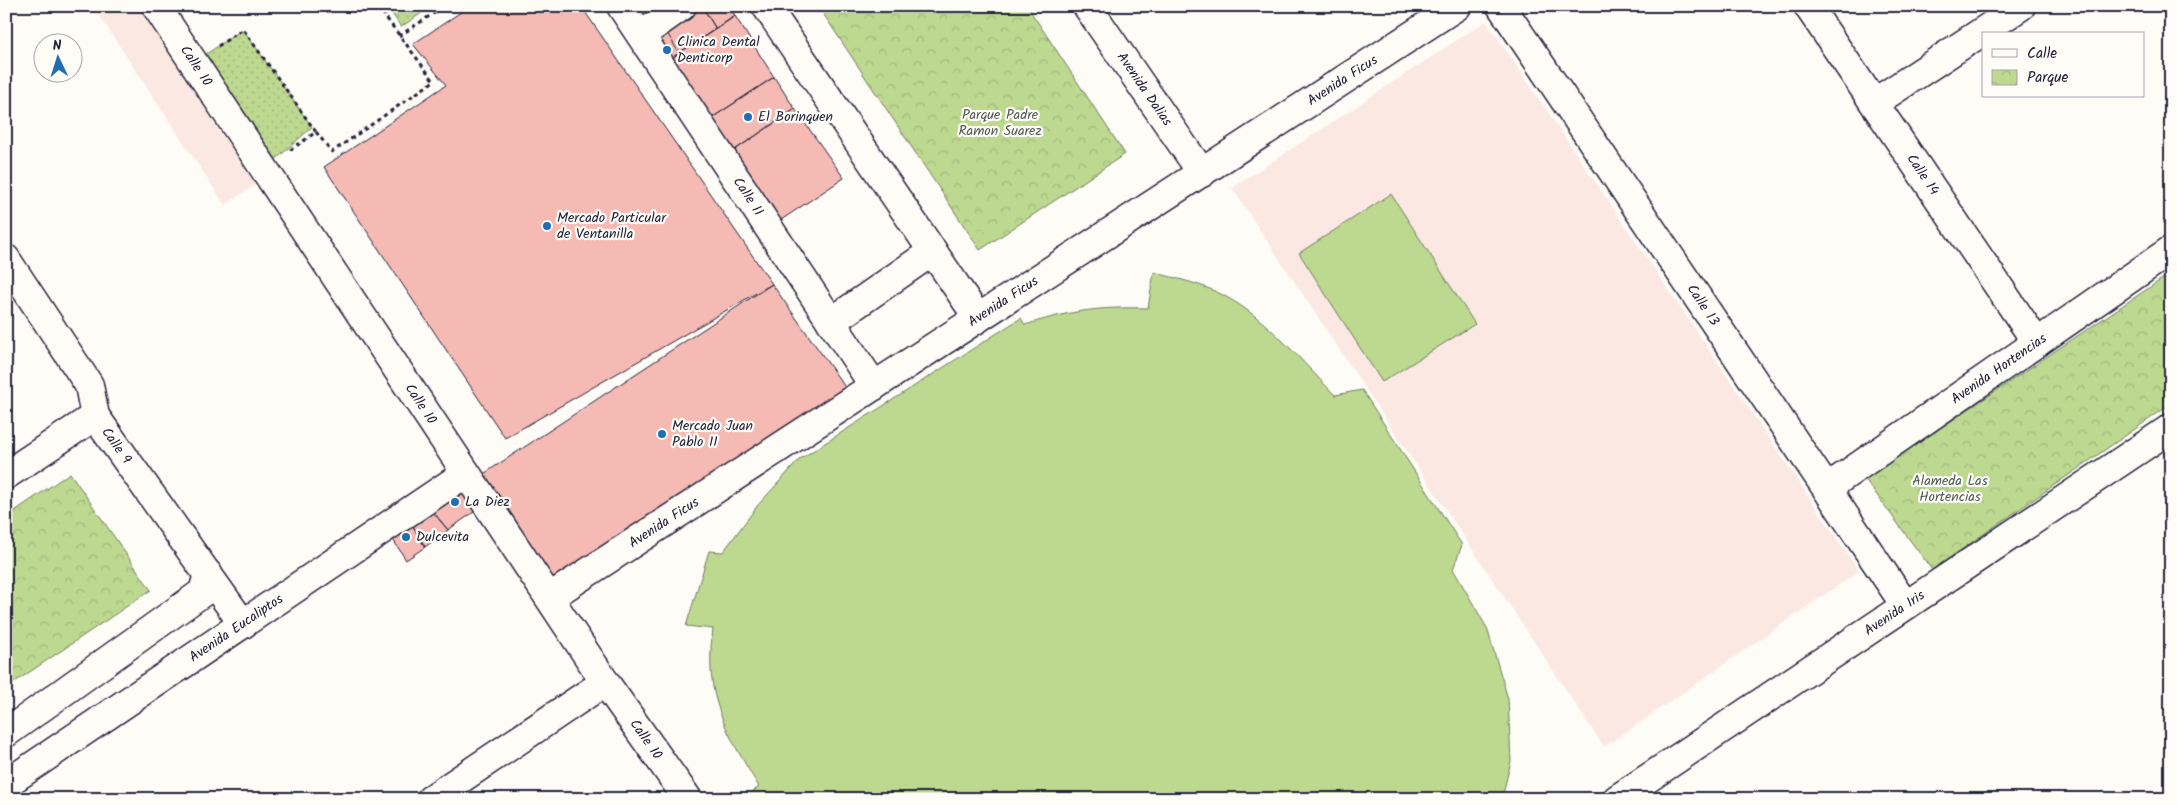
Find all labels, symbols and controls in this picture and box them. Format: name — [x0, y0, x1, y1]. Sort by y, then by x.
place label: Clinica Dental Denticorp — [677, 31, 760, 69]
north arrow — [32, 32, 82, 82]
legend — [1982, 32, 2144, 98]
text: N — [52, 35, 62, 57]
street label: Calle 10 — [174, 41, 217, 91]
text: Calle — [2027, 42, 2057, 66]
marker: Clinica Dental Denticorp — [661, 44, 673, 56]
street label: Avenida Dalias — [1111, 48, 1178, 131]
street label: Avenida Ficus — [1303, 49, 1382, 112]
text: Parque — [2027, 66, 2068, 90]
park label: Parque Padre Ramon Suarez — [958, 104, 1042, 142]
place label: El Borinquen — [758, 106, 833, 128]
marker: El Borinquen — [742, 111, 754, 123]
street label: Calle 14 — [1901, 150, 1945, 200]
street label: Calle 11 — [727, 173, 769, 220]
place label: Mercado Particular de Ventanilla — [557, 207, 667, 245]
marker: Mercado Particular de Ventanilla — [541, 220, 553, 232]
street label: Avenida Ficus — [964, 270, 1043, 333]
street label: Calle 13 — [1681, 280, 1725, 331]
street label: Avenida Hortencias — [1946, 328, 2051, 410]
street label: Calle 10 — [399, 379, 442, 429]
place label: Mercado Juan Pablo II — [672, 415, 753, 453]
street label: Calle 9 — [95, 423, 137, 469]
marker: Mercado Juan Pablo II — [656, 428, 668, 440]
park label: Alameda Las Hortencias — [1912, 470, 1988, 508]
place label: La Diez — [465, 491, 510, 513]
street label: Avenida Ficus — [624, 492, 704, 554]
marker: La Diez — [449, 496, 461, 508]
place label: Dulcevita — [416, 526, 469, 548]
marker: Dulcevita — [400, 531, 412, 543]
street label: Avenida Iris — [1860, 585, 1929, 642]
street label: Avenida Eucaliptos — [185, 588, 288, 668]
street label: Calle 10 — [624, 715, 668, 764]

